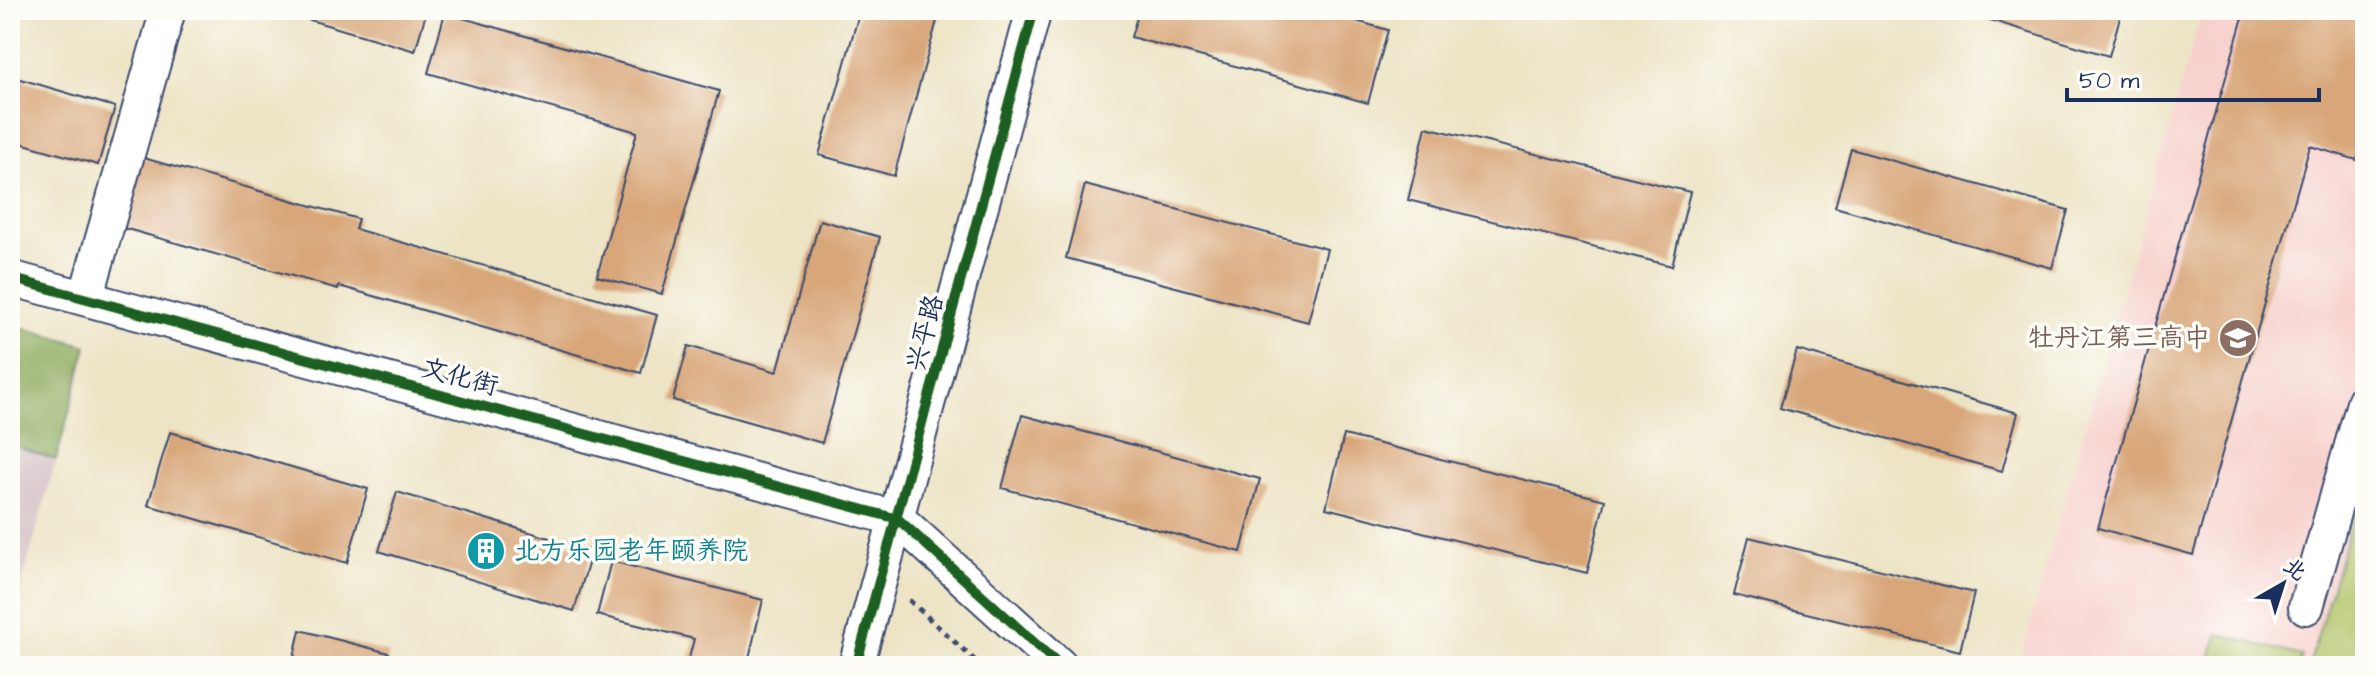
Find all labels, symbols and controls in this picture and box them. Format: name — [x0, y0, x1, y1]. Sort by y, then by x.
scale bar — [2067, 52, 2319, 102]
text: 50 m — [2079, 64, 2140, 98]
street label: 兴平路 — [898, 291, 952, 375]
school or university icon: 牡丹江第三高中 — [2217, 317, 2259, 359]
place label: 牡丹江第三高中 — [2028, 320, 2210, 356]
street label: 文化街 — [418, 350, 502, 404]
building icon: 北方乐园老年颐养院 — [465, 530, 507, 572]
place label: 北方乐园老年颐养院 — [514, 533, 748, 569]
north arrow — [2243, 544, 2323, 624]
text: 北 — [2276, 551, 2313, 589]

